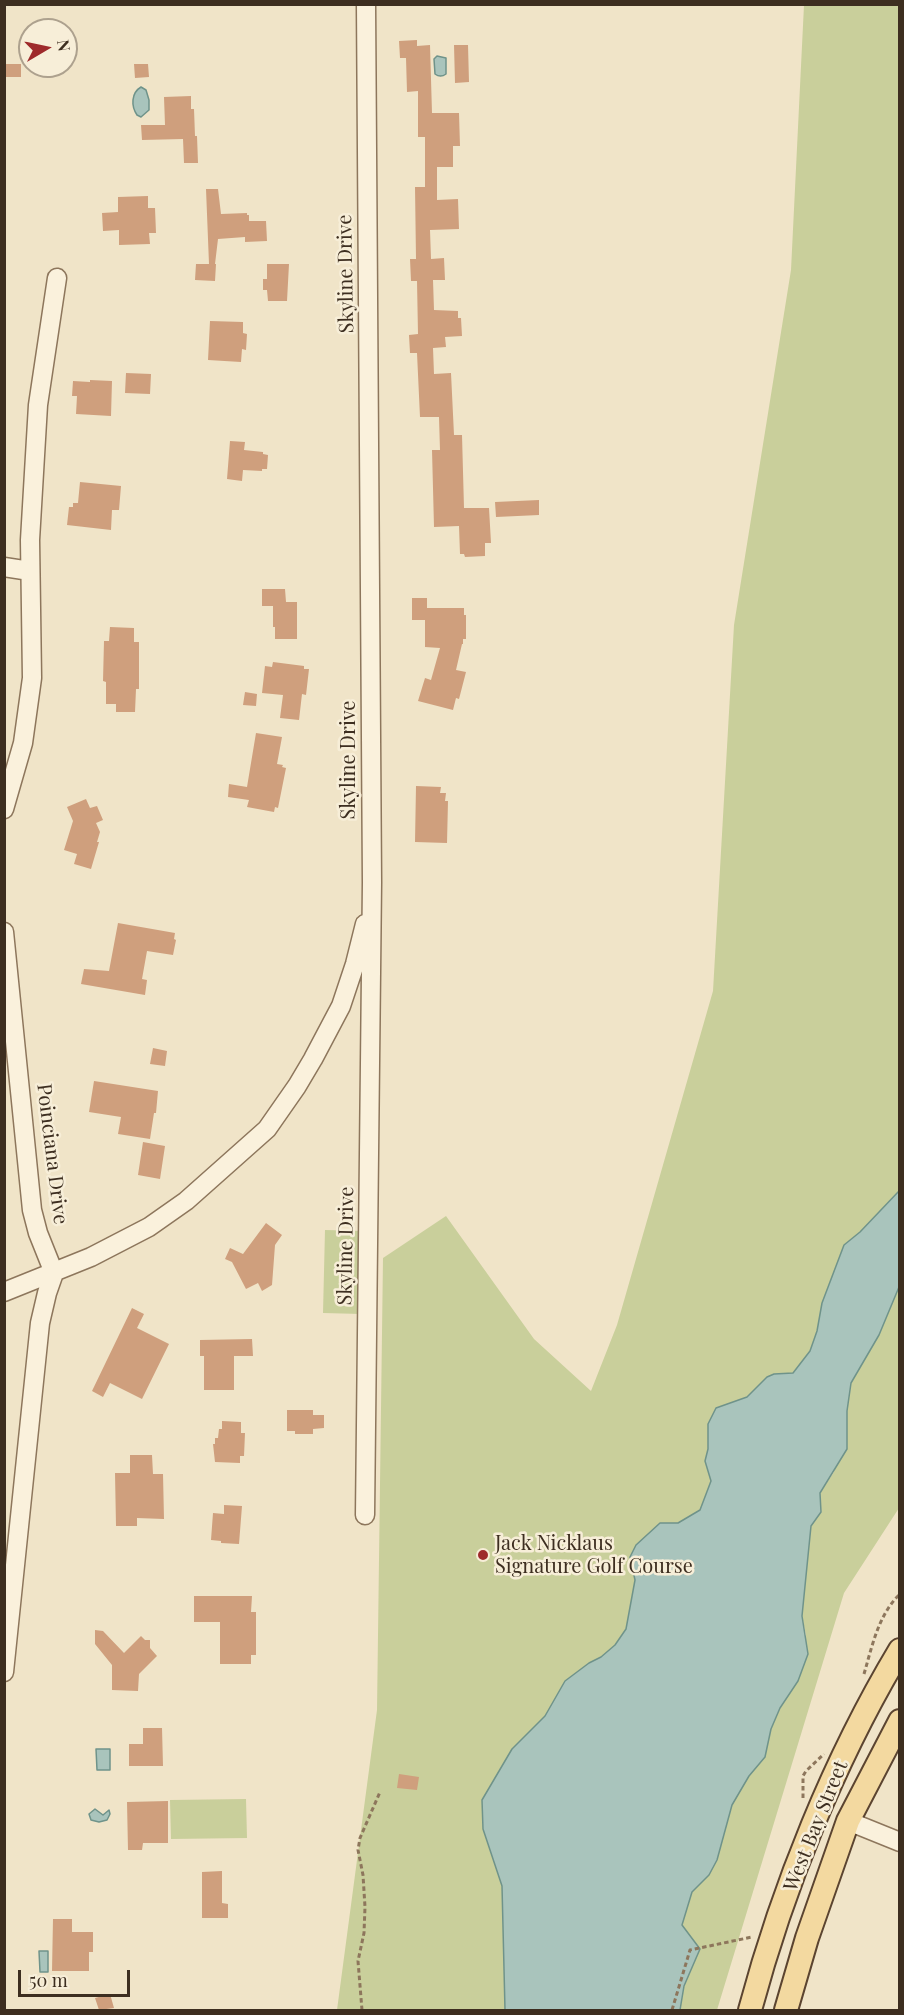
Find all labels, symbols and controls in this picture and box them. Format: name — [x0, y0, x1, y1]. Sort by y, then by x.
north arrow — [18, 18, 78, 78]
text: N — [53, 38, 76, 53]
street label: Skyline Drive — [333, 214, 359, 334]
street label: Skyline Drive — [337, 701, 361, 819]
street label: Poinciana Drive — [31, 1082, 73, 1226]
street label: Skyline Drive — [333, 1186, 359, 1306]
place label: Jack Nicklaus Signature Golf Course — [495, 1532, 693, 1579]
marker: Jack Nicklaus Signature Golf Course — [476, 1548, 490, 1562]
street label: West Bay Street — [779, 1757, 853, 1895]
scale bar — [21, 1958, 134, 1996]
text: 50 m — [29, 1968, 68, 1992]

